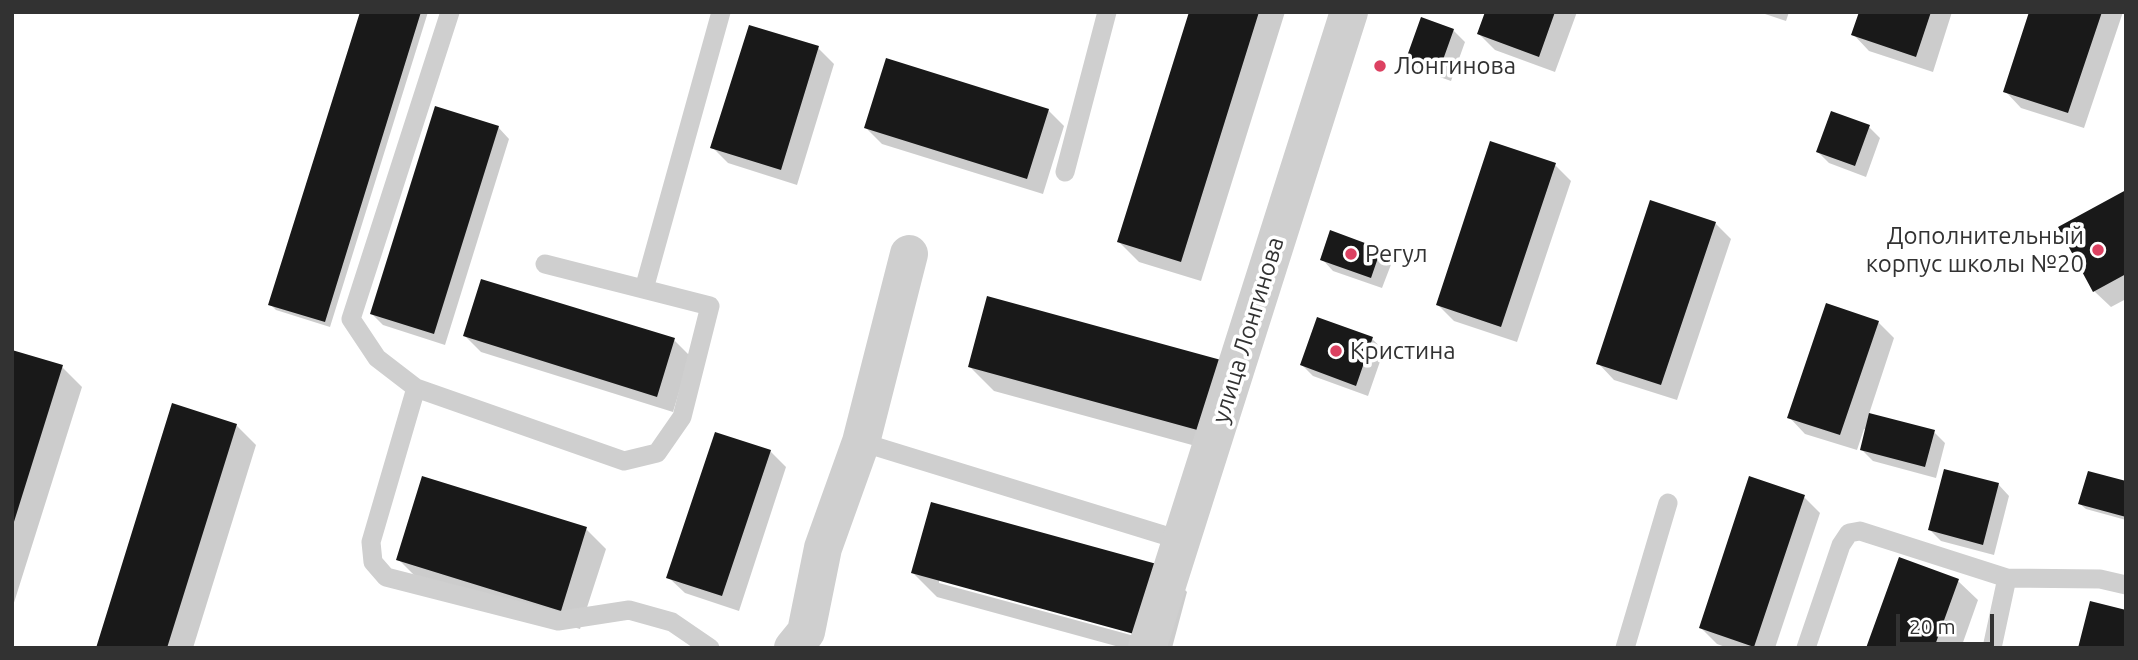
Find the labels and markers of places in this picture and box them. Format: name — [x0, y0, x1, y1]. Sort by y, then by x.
place label: Лонгинова — [1394, 52, 1516, 80]
marker: Лонгинова — [1372, 58, 1388, 74]
place label: Дополнительный корпус школы №20 — [1866, 222, 2084, 278]
place label: Регул — [1365, 240, 1428, 268]
marker: Дополнительный корпус школы №20 — [2090, 242, 2106, 258]
marker: Регул — [1343, 246, 1359, 262]
place label: Кристина — [1350, 337, 1456, 365]
marker: Кристина — [1328, 343, 1344, 359]

